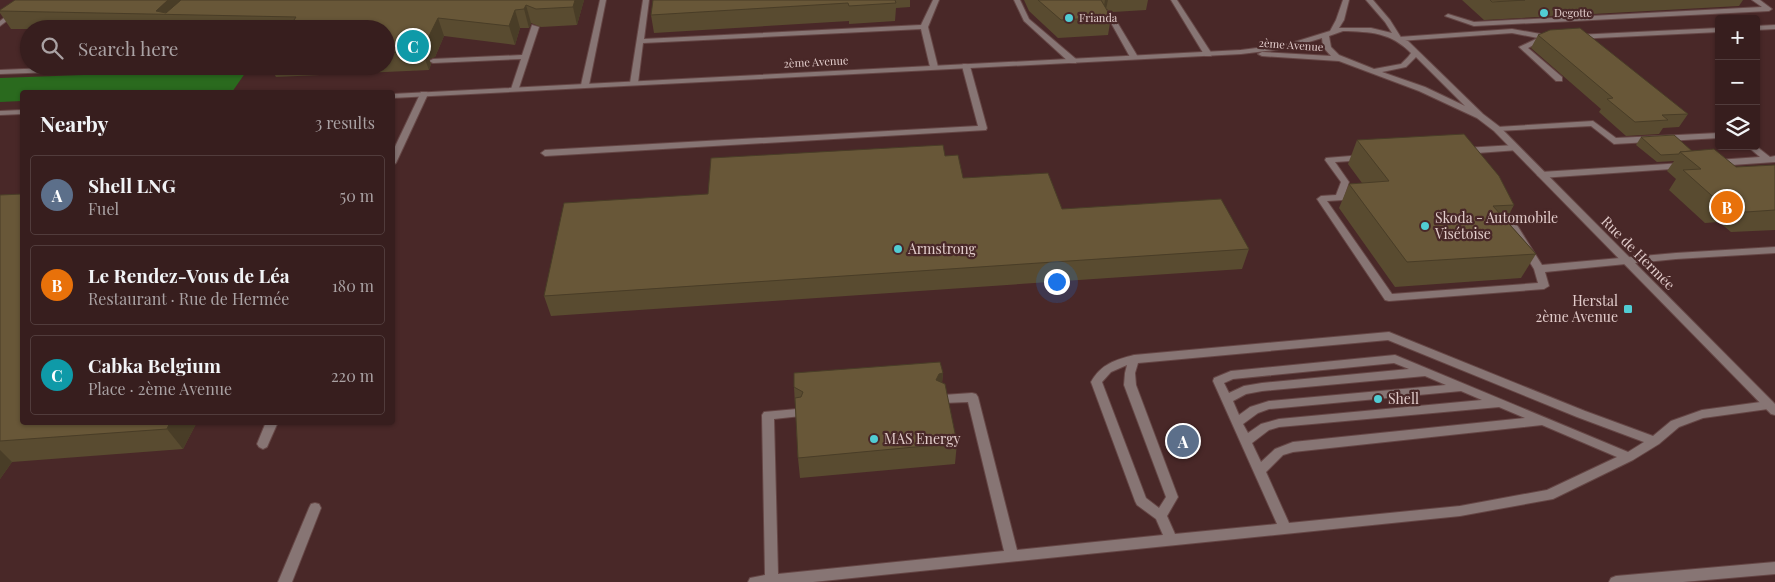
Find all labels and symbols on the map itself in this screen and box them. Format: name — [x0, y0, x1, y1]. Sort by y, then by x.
place label: Degotte — [1554, 5, 1593, 20]
marker: Degotte — [1538, 7, 1550, 19]
place label: Frianda — [1079, 10, 1118, 25]
marker: Frianda — [1063, 12, 1075, 24]
pin: C — [397, 27, 429, 65]
street label: 2ème Avenue — [1258, 35, 1324, 54]
street label: 2ème Avenue — [783, 52, 849, 71]
pin: B — [1711, 188, 1743, 226]
place label: Skoda - Automobile Visétoise — [1434, 208, 1558, 243]
street label: Rue de Hermée — [1597, 212, 1679, 294]
marker: Skoda - Automobile Visétoise — [1419, 220, 1431, 232]
place label: Armstrong — [907, 239, 977, 258]
marker: Armstrong — [892, 243, 904, 255]
your location — [1044, 269, 1070, 295]
place label: Herstal 2ème Avenue — [1535, 291, 1618, 326]
marker: Herstal 2ème Avenue — [1622, 303, 1634, 315]
place label: Shell — [1388, 389, 1419, 408]
marker: Shell — [1372, 393, 1384, 405]
pin: A — [1167, 422, 1199, 460]
place label: MAS Energy — [884, 429, 961, 448]
marker: MAS Energy — [868, 433, 880, 445]

